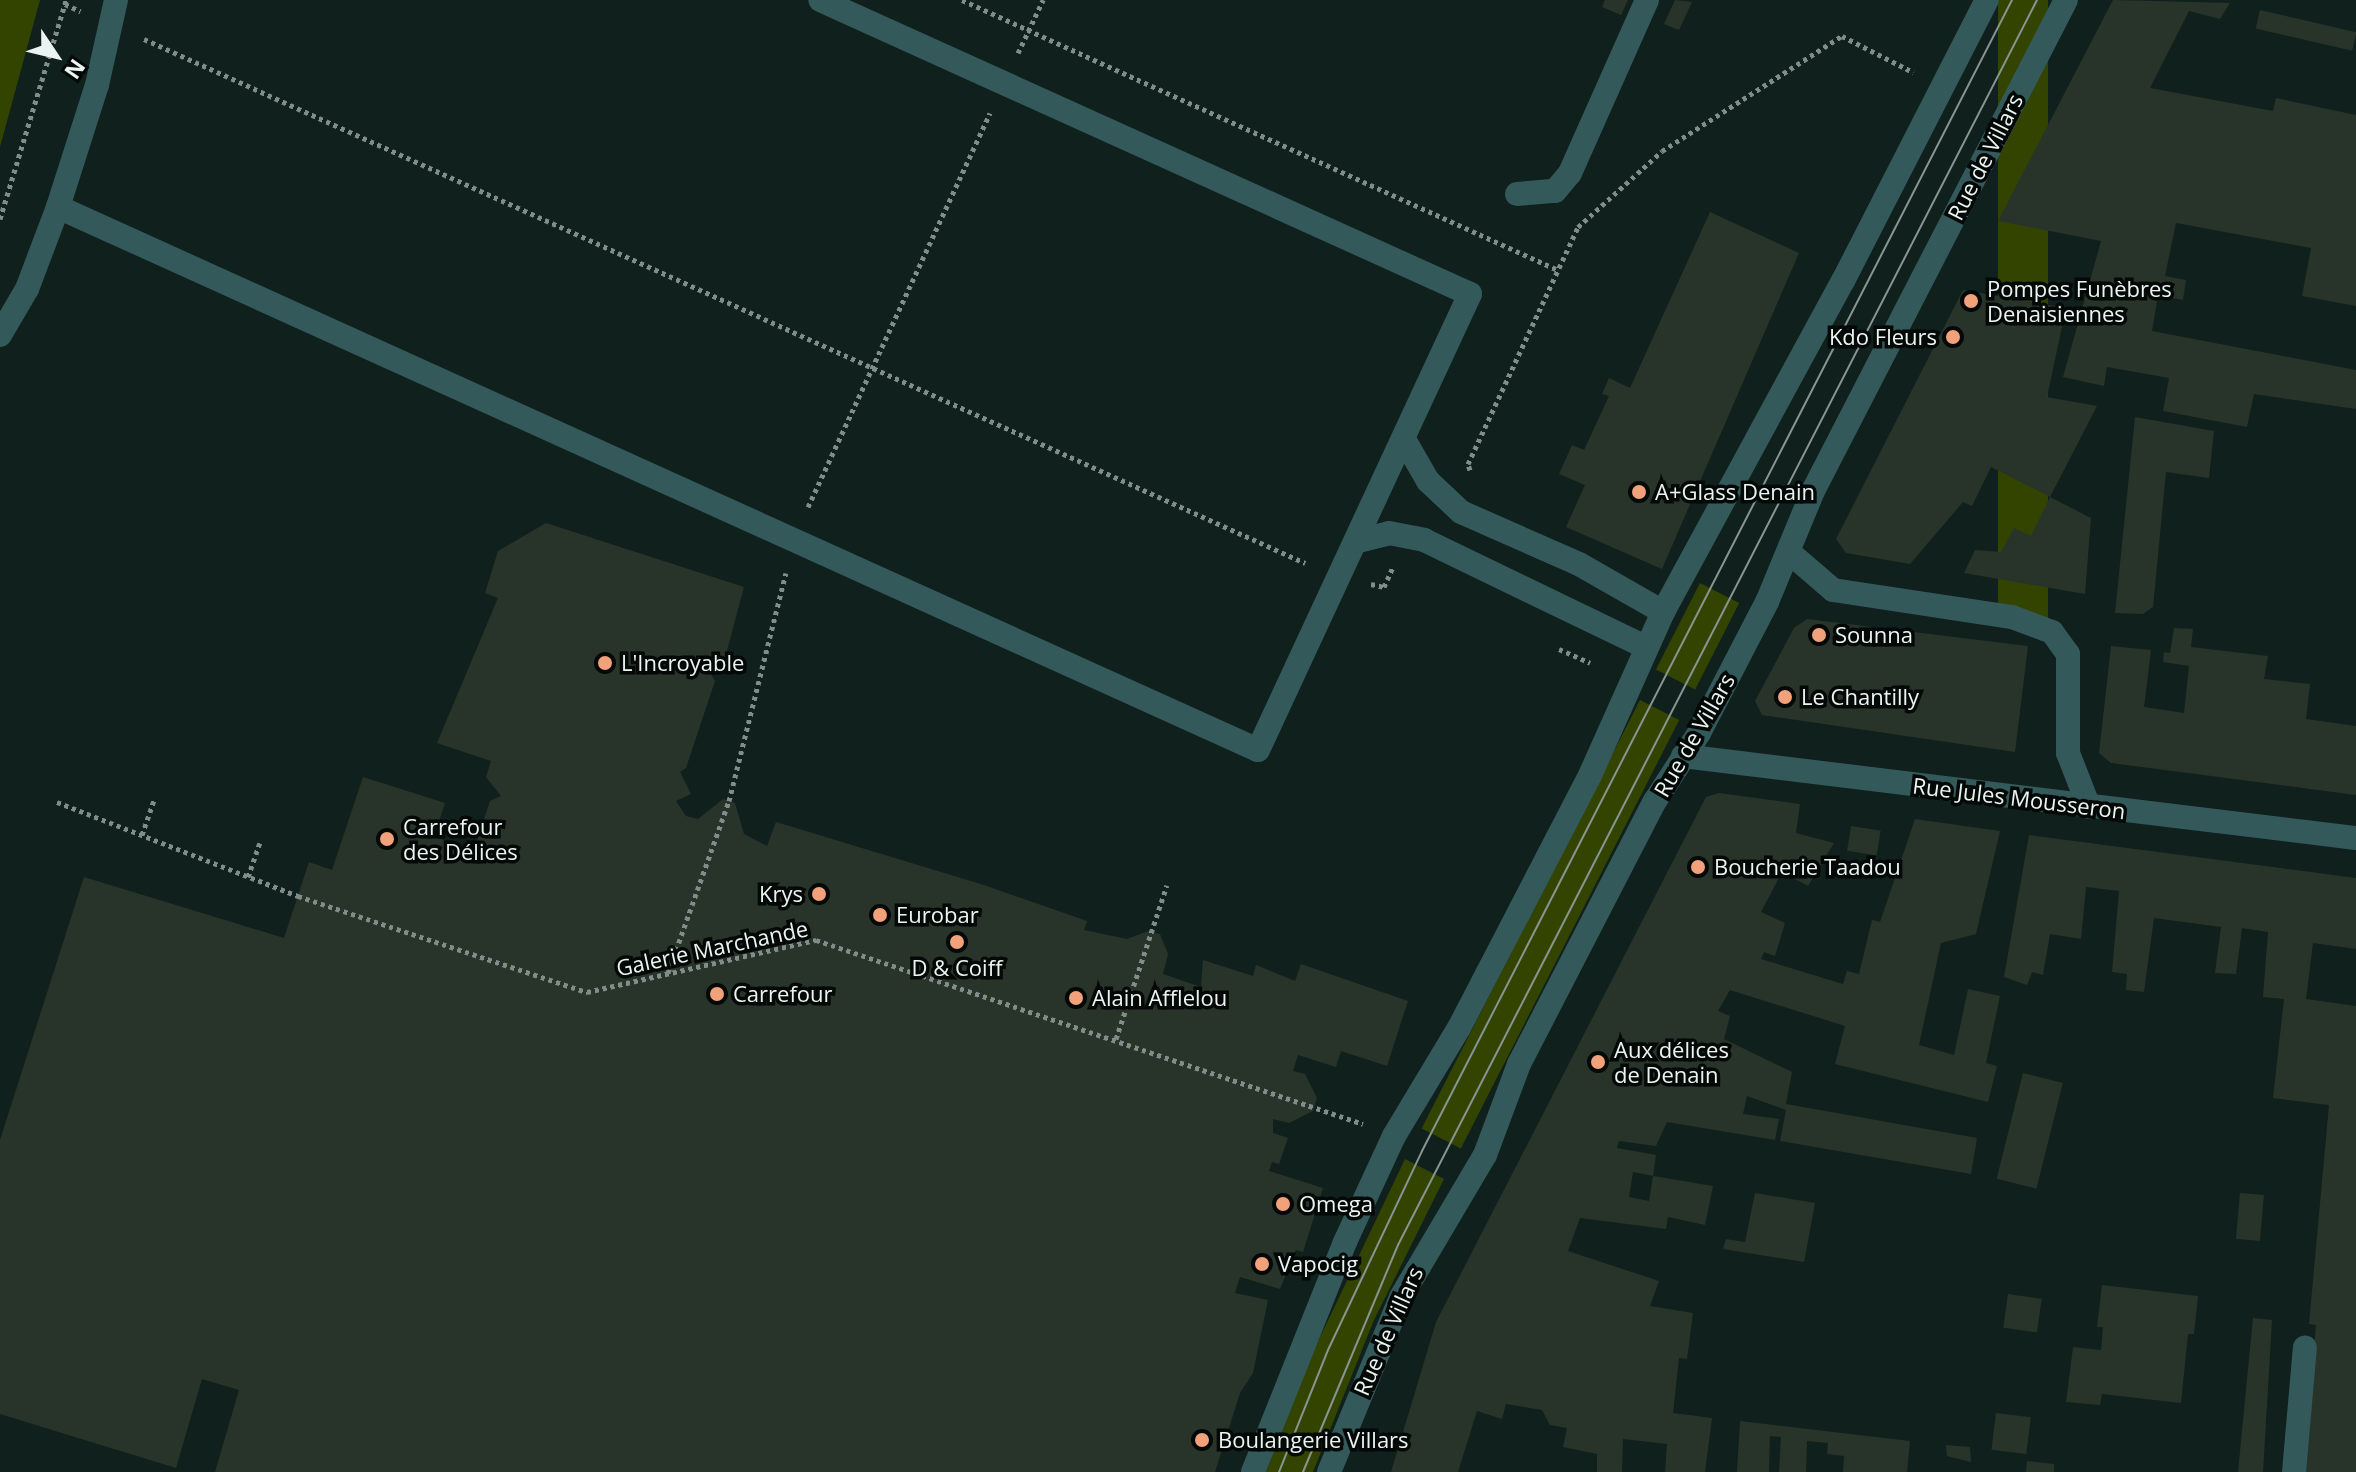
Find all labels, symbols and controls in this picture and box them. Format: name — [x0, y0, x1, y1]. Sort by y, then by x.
north arrow — [16, 16, 96, 96]
text: N — [58, 54, 93, 86]
street label: Rue de Villars — [1942, 89, 2028, 225]
place label: Pompes Funèbres Denaisiennes — [1987, 275, 2172, 326]
marker: Pompes Funèbres Denaisiennes — [1962, 292, 1980, 310]
place label: Kdo Fleurs — [1829, 324, 1937, 350]
marker: Kdo Fleurs — [1944, 328, 1962, 346]
place label: A+Glass Denain — [1655, 479, 1815, 505]
marker: A+Glass Denain — [1630, 483, 1648, 501]
place label: Sounna — [1835, 622, 1913, 648]
marker: Sounna — [1810, 626, 1828, 644]
place label: L'Incroyable — [621, 650, 744, 676]
marker: L'Incroyable — [596, 654, 614, 672]
street label: Rue de Villars — [1648, 669, 1740, 801]
place label: Le Chantilly — [1801, 684, 1919, 710]
marker: Le Chantilly — [1776, 688, 1794, 706]
street label: Rue Jules Mousseron — [1911, 772, 2127, 824]
place label: Carrefour des Délices — [403, 813, 518, 864]
marker: Carrefour des Délices — [378, 830, 396, 848]
place label: Boucherie Taadou — [1714, 854, 1901, 880]
marker: Boucherie Taadou — [1689, 858, 1707, 876]
place label: Krys — [759, 881, 803, 907]
marker: Krys — [810, 885, 828, 903]
place label: Eurobar — [896, 902, 979, 928]
marker: Eurobar — [871, 906, 889, 924]
street label: Galerie Marchande — [614, 915, 810, 981]
marker: D & Coiff — [948, 933, 966, 951]
place label: D & Coiff — [912, 955, 1002, 981]
place label: Carrefour — [733, 981, 833, 1007]
marker: Carrefour — [708, 985, 726, 1003]
place label: Alain Afflelou — [1092, 985, 1227, 1011]
marker: Alain Afflelou — [1067, 989, 1085, 1007]
place label: Aux délices de Denain — [1614, 1036, 1729, 1088]
marker: Aux délices de Denain — [1589, 1053, 1607, 1071]
place label: Omega — [1299, 1191, 1373, 1217]
marker: Omega — [1274, 1195, 1292, 1213]
place label: Vapocig — [1278, 1251, 1358, 1277]
marker: Vapocig — [1253, 1255, 1271, 1273]
street label: Rue de Villars — [1348, 1263, 1428, 1399]
place label: Boulangerie Villars — [1218, 1427, 1409, 1453]
marker: Boulangerie Villars — [1193, 1431, 1211, 1449]

